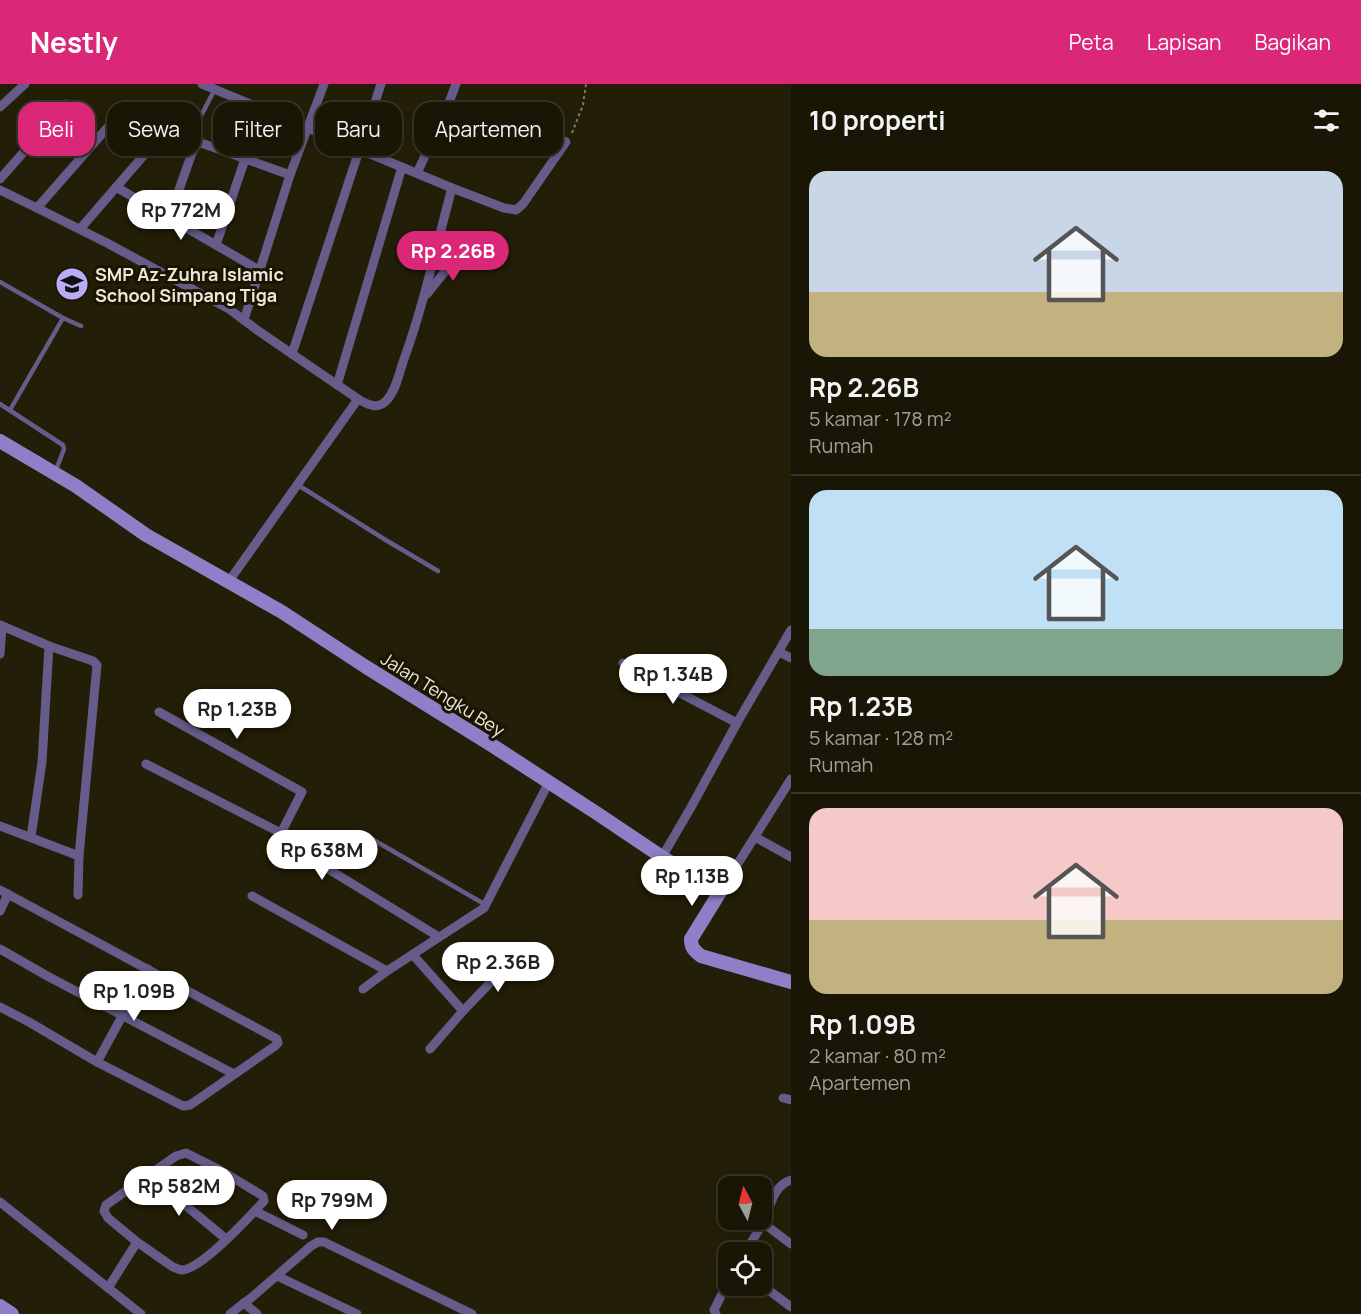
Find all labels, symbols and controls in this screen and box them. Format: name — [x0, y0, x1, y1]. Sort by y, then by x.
text: Nestly — [30, 23, 118, 61]
text: Peta — [1069, 28, 1114, 56]
text: Lapisan — [1147, 28, 1222, 56]
text: Bagikan — [1255, 28, 1331, 56]
chip: Beli — [18, 102, 95, 156]
chip: Sewa — [107, 102, 201, 156]
chip: Filter — [213, 102, 303, 156]
chip: Baru — [315, 102, 402, 156]
chip: Apartemen — [414, 102, 563, 156]
text: 10 properti — [809, 102, 946, 138]
icon: filters — [1310, 104, 1343, 137]
pin: Rp 772M — [126, 190, 236, 241]
text: Rp 772M — [141, 196, 221, 223]
icon: home — [1022, 210, 1130, 318]
pin: Rp 2.26B — [391, 231, 515, 282]
text: Rp 2.26B — [411, 237, 495, 264]
place label: SMP Az-Zuhra Islamic School Simpang Tiga — [95, 262, 284, 307]
school or university icon: SMP Az-Zuhra Islamic School Simpang Tiga — [54, 266, 90, 302]
text: Rp 2.26B — [809, 369, 919, 405]
text: 5 kamar · 178 m² — [809, 405, 952, 432]
text: Rumah — [809, 432, 873, 459]
icon: home — [1022, 529, 1130, 637]
street label: Jalan Tengku Bey — [377, 646, 510, 742]
pin: Rp 1.34B — [611, 654, 735, 705]
text: Rp 1.34B — [633, 660, 713, 687]
text: Rp 1.23B — [809, 688, 913, 724]
pin: Rp 1.23B — [175, 689, 299, 740]
text: Rp 1.23B — [197, 695, 277, 722]
text: 5 kamar · 128 m² — [809, 724, 953, 751]
text: Rumah — [809, 751, 873, 778]
pin: Rp 638M — [267, 830, 377, 881]
text: Rp 638M — [281, 836, 363, 863]
icon: home — [1022, 847, 1130, 955]
pin: Rp 1.13B — [630, 856, 754, 907]
text: Rp 1.13B — [655, 862, 729, 889]
pin: Rp 2.36B — [436, 942, 560, 993]
text: Rp 2.36B — [456, 948, 540, 975]
pin: Rp 1.09B — [72, 971, 196, 1022]
text: Rp 1.09B — [93, 977, 175, 1004]
text: Rp 1.09B — [809, 1006, 915, 1042]
text: 2 kamar · 80 m² — [809, 1042, 946, 1069]
text: Apartemen — [809, 1069, 911, 1096]
pin: Rp 582M — [124, 1166, 234, 1217]
text: Rp 582M — [138, 1172, 220, 1199]
north arrow — [718, 1176, 772, 1230]
map controls — [718, 1176, 772, 1296]
pin: Rp 799M — [277, 1180, 387, 1231]
text: Rp 799M — [291, 1186, 373, 1213]
button: locate — [718, 1242, 772, 1296]

